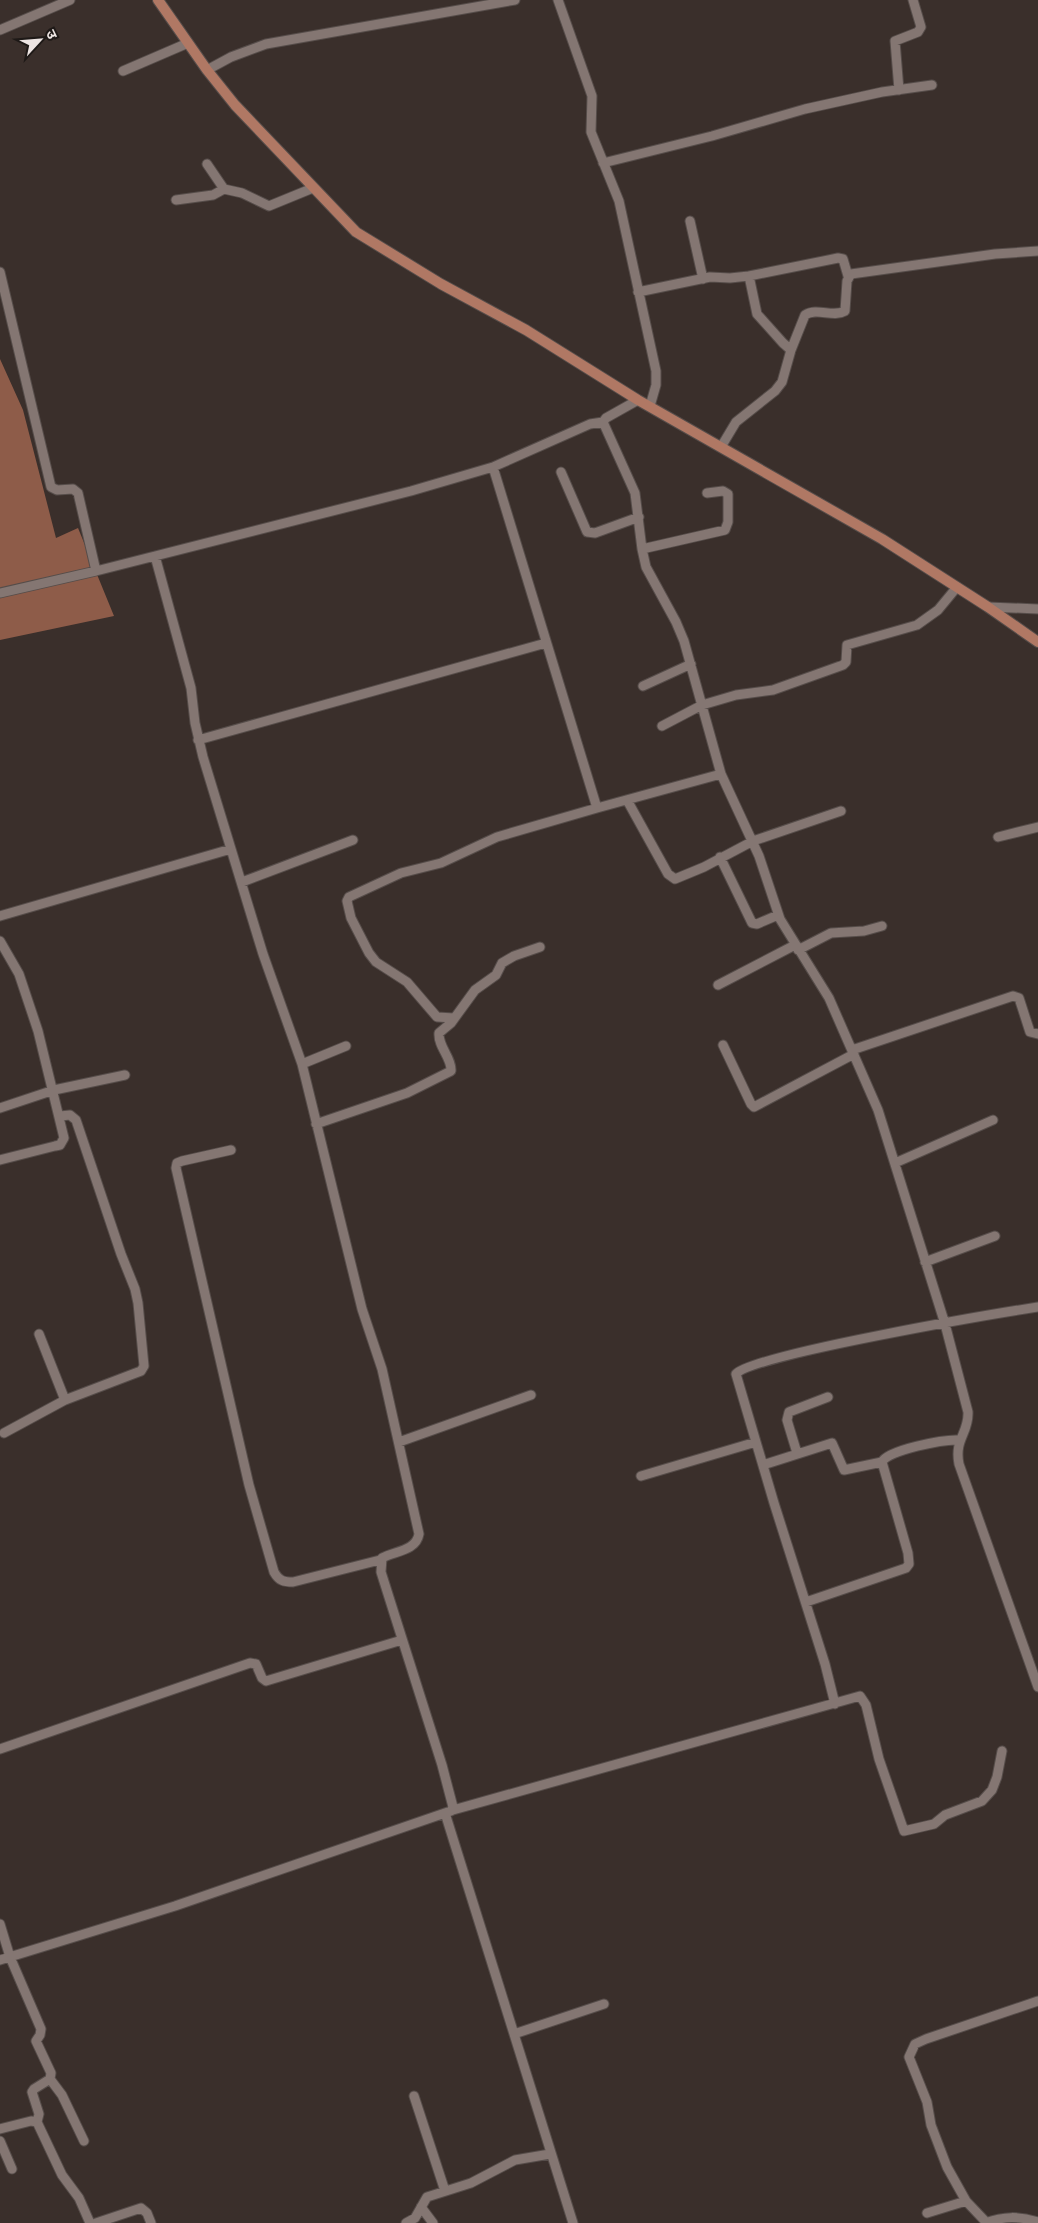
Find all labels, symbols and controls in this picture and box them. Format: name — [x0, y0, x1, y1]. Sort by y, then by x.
north arrow — [15, 15, 65, 65]
text: उ — [42, 26, 63, 43]

